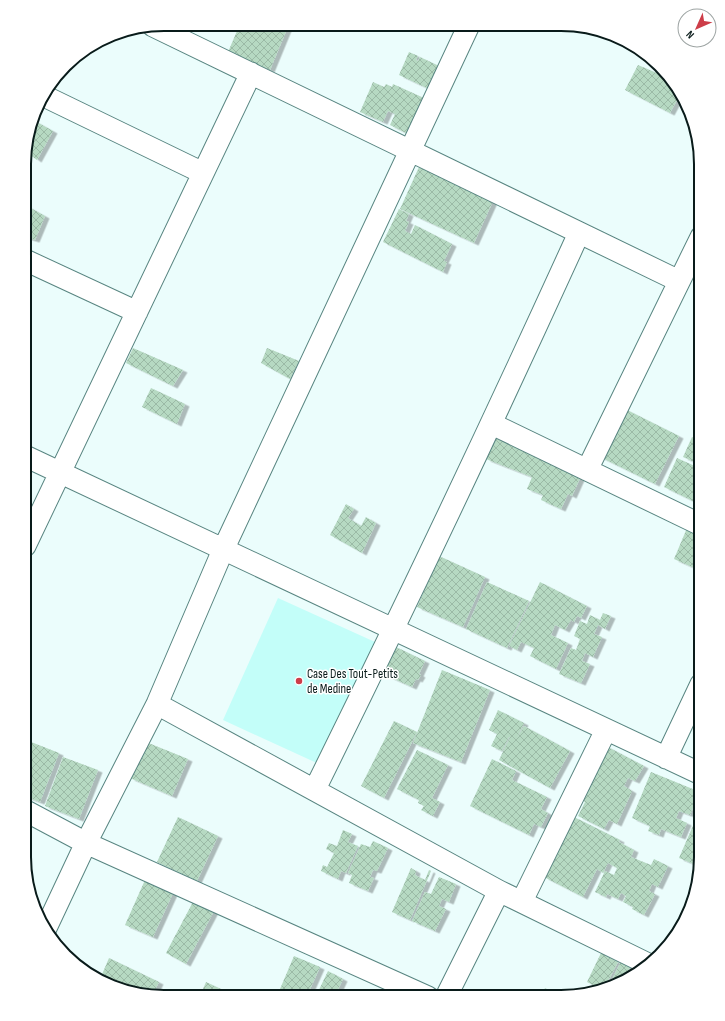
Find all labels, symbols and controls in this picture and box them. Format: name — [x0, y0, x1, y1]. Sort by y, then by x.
north arrow — [677, 8, 717, 48]
text: N — [684, 28, 697, 41]
place label: Case Des Tout-Petits de Medine — [307, 666, 398, 697]
marker: Case Des Tout-Petits de Medine — [294, 676, 304, 686]

